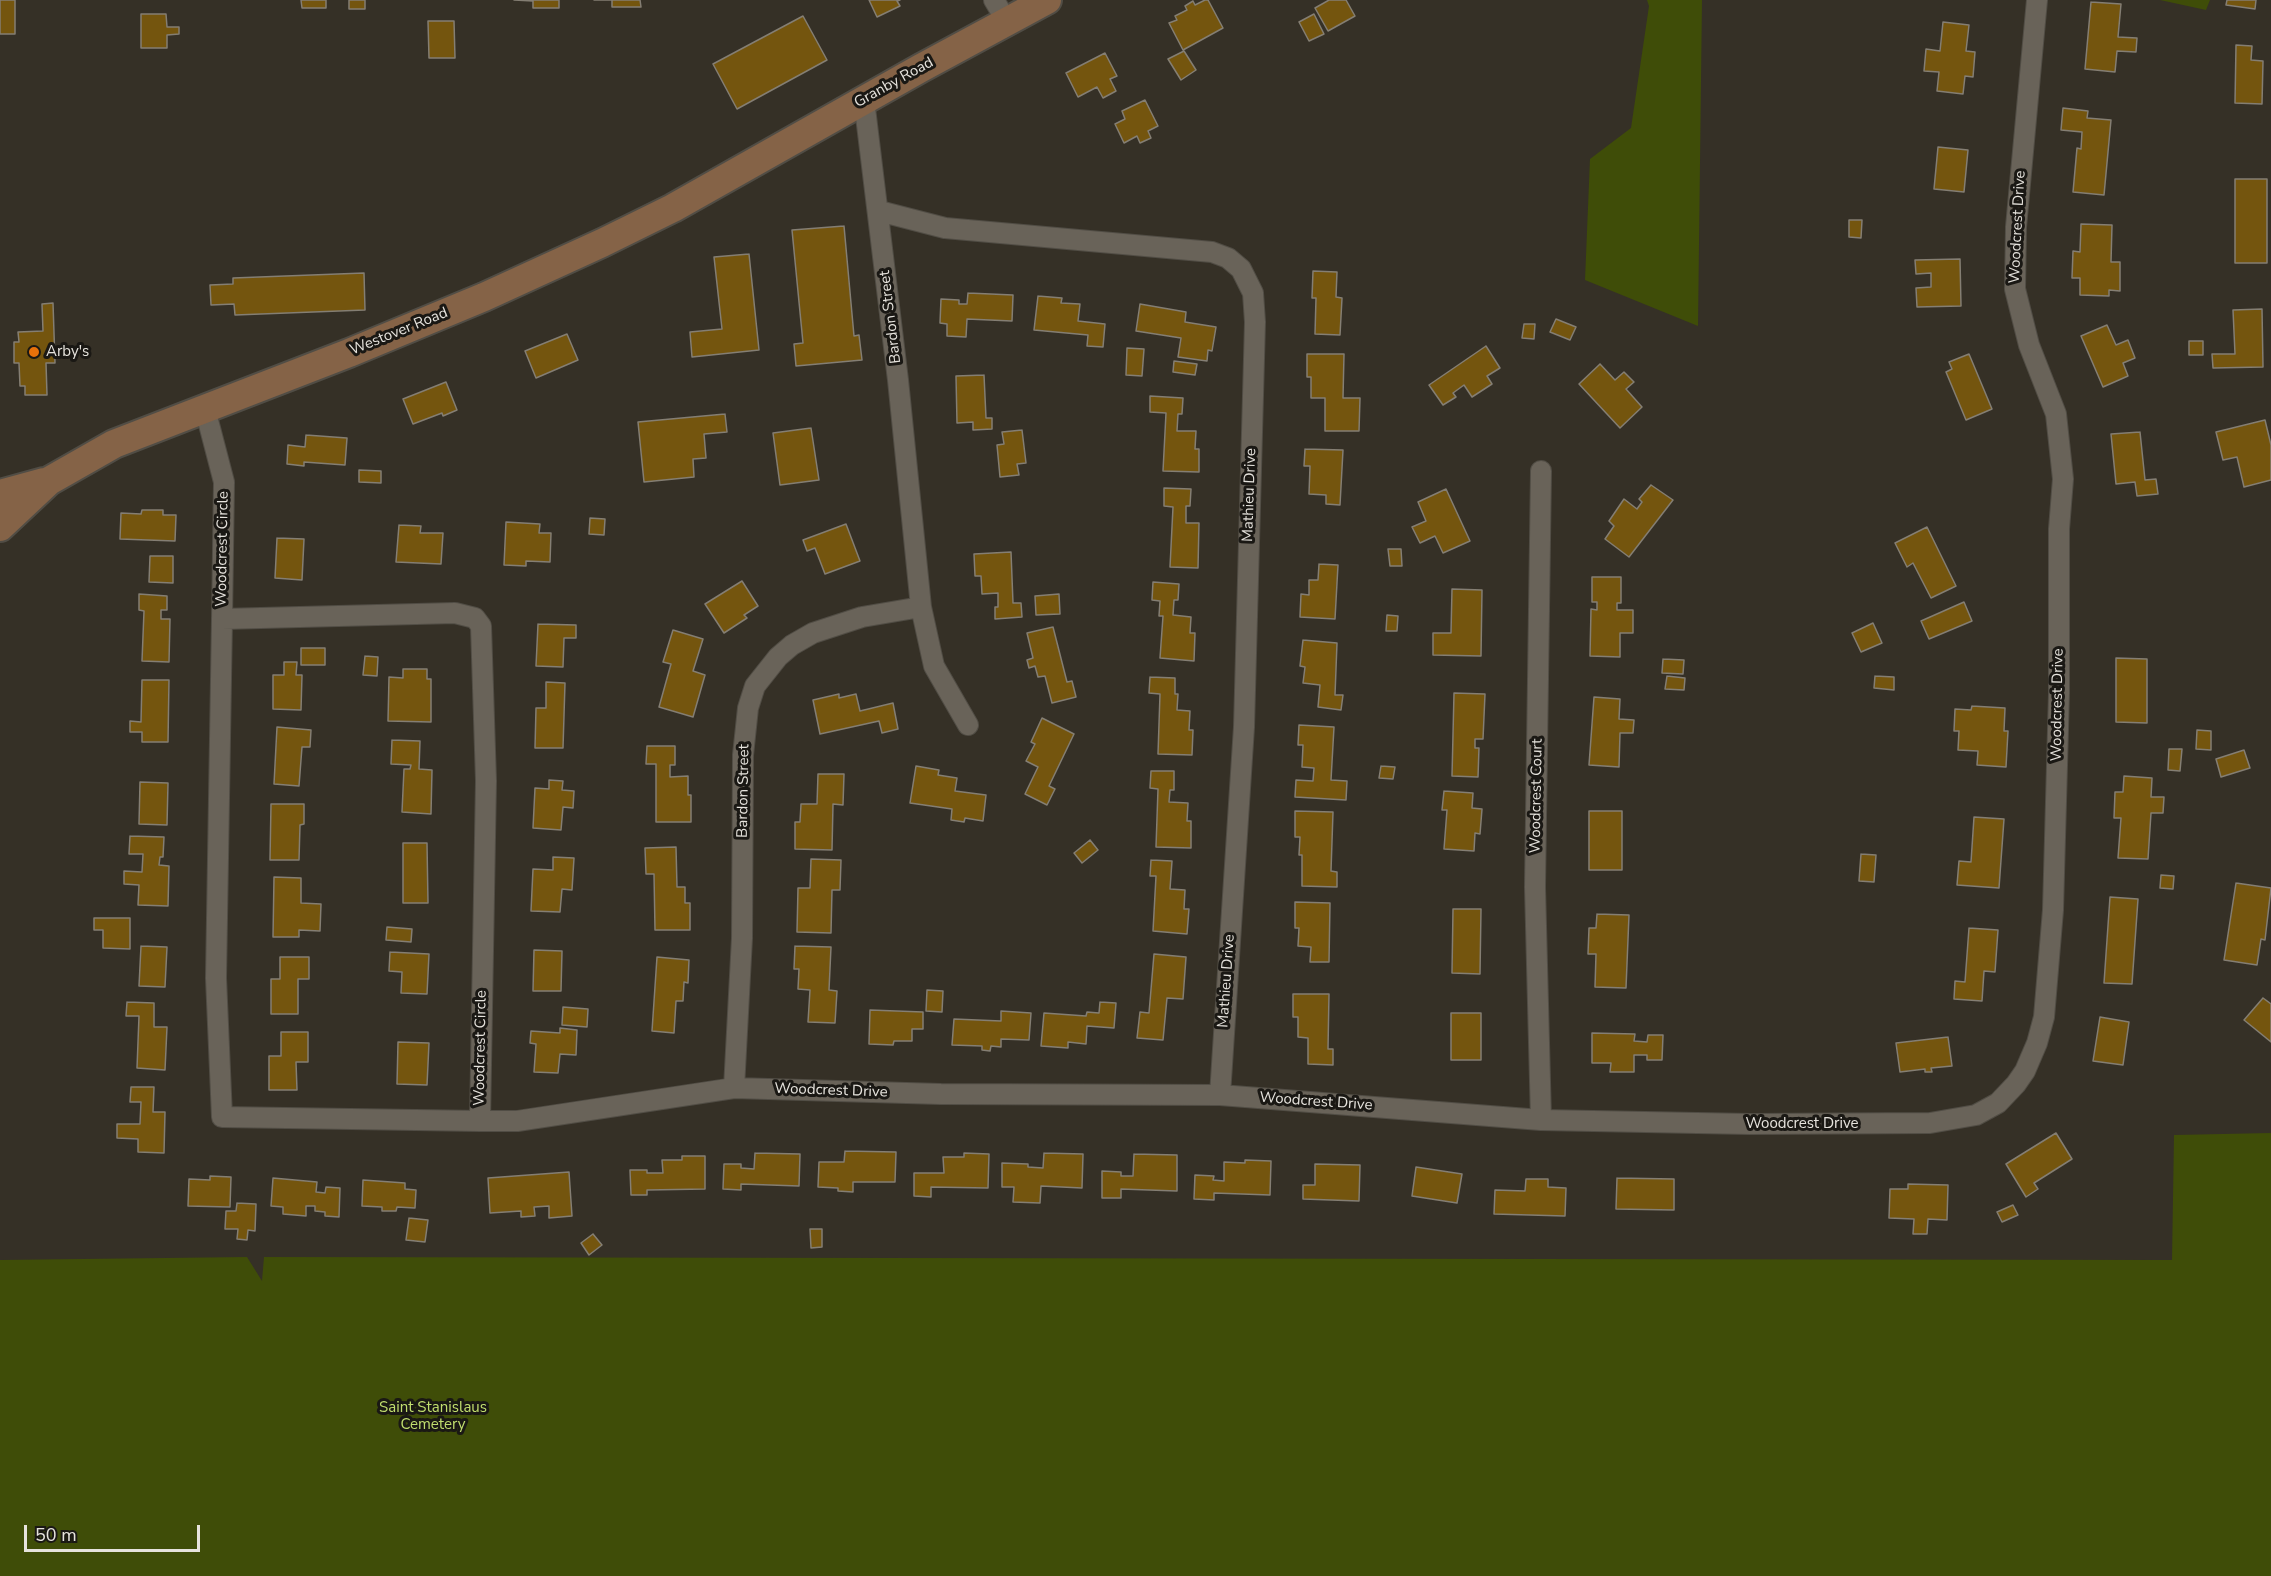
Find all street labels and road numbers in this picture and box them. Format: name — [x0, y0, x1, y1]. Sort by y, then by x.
street label: Granby Road — [851, 54, 937, 112]
street label: Woodcrest Drive — [2006, 170, 2030, 284]
street label: Bardon Street — [876, 269, 906, 365]
street label: Westover Road — [347, 304, 451, 360]
street label: Mathieu Drive — [1239, 448, 1261, 542]
street label: Woodcrest Circle — [213, 491, 233, 607]
street label: Woodcrest Drive — [2048, 648, 2068, 762]
street label: Woodcrest Court — [1527, 738, 1547, 854]
street label: Bardon Street — [734, 744, 754, 838]
street label: Mathieu Drive — [1215, 934, 1239, 1028]
street label: Woodcrest Circle — [471, 990, 491, 1106]
street label: Woodcrest Drive — [774, 1080, 888, 1102]
street label: Woodcrest Drive — [1259, 1089, 1373, 1115]
street label: Woodcrest Drive — [1745, 1115, 1859, 1133]

